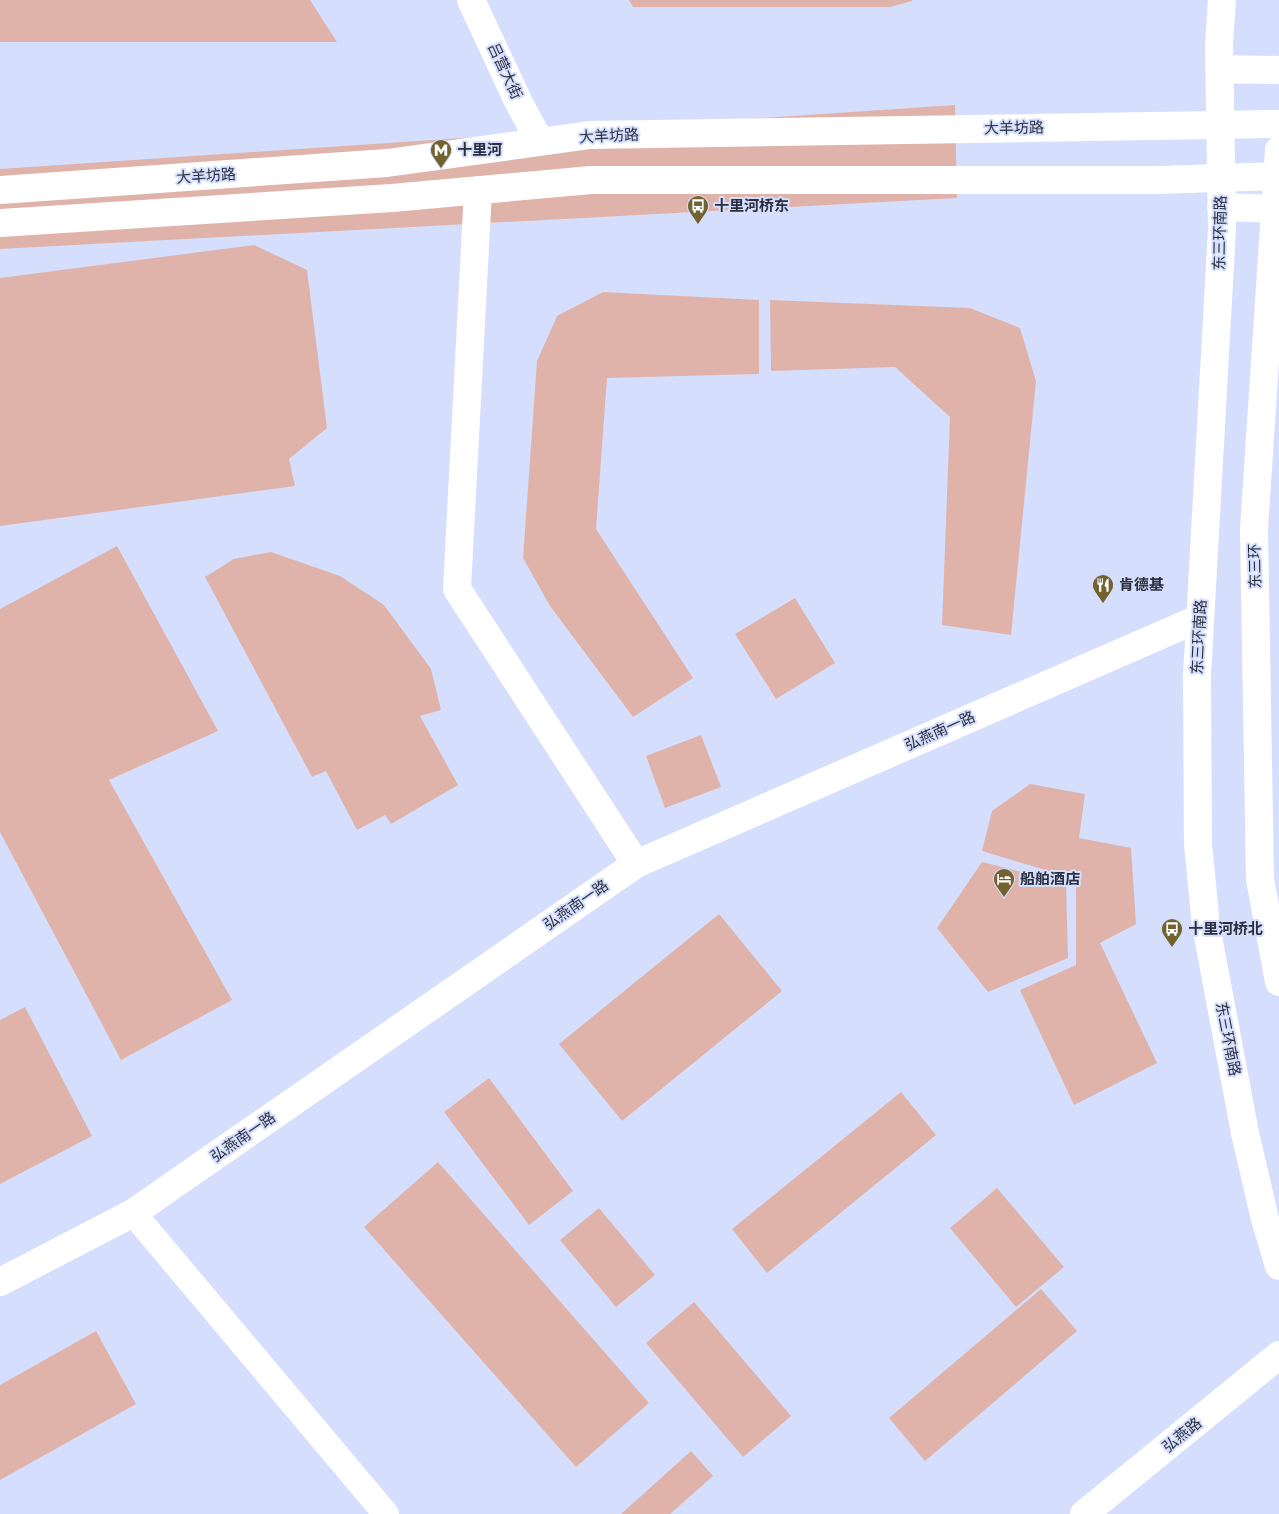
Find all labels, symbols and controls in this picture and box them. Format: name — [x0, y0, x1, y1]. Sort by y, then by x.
street label: 吕营大街 — [485, 40, 526, 102]
street label: 大羊坊路 — [984, 118, 1044, 137]
street label: 大羊坊路 — [579, 125, 639, 146]
metro station icon: 十里河 — [429, 138, 453, 169]
place label: 十里河 — [457, 141, 502, 158]
street label: 大羊坊路 — [175, 165, 236, 186]
bus stop icon: 十里河桥东 — [686, 194, 710, 225]
street label: 东三环南路 — [1210, 195, 1229, 271]
place label: 十里河桥东 — [714, 197, 789, 214]
street label: 东三环 — [1246, 543, 1263, 589]
restaurant icon: 肯德基 — [1091, 573, 1115, 604]
place label: 肯德基 — [1119, 576, 1164, 593]
street label: 东三环南路 — [1188, 599, 1209, 675]
street label: 弘燕南一路 — [902, 708, 978, 754]
hotel icon: 船舶酒店 — [992, 867, 1016, 898]
place label: 船舶酒店 — [1020, 870, 1080, 887]
street label: 弘燕南一路 — [540, 876, 611, 933]
bus stop icon: 十里河桥北 — [1160, 917, 1184, 948]
place label: 十里河桥北 — [1188, 920, 1263, 937]
street label: 东三环南路 — [1213, 1000, 1244, 1077]
street label: 弘燕南一路 — [207, 1108, 278, 1165]
street label: 弘燕路 — [1159, 1414, 1205, 1455]

